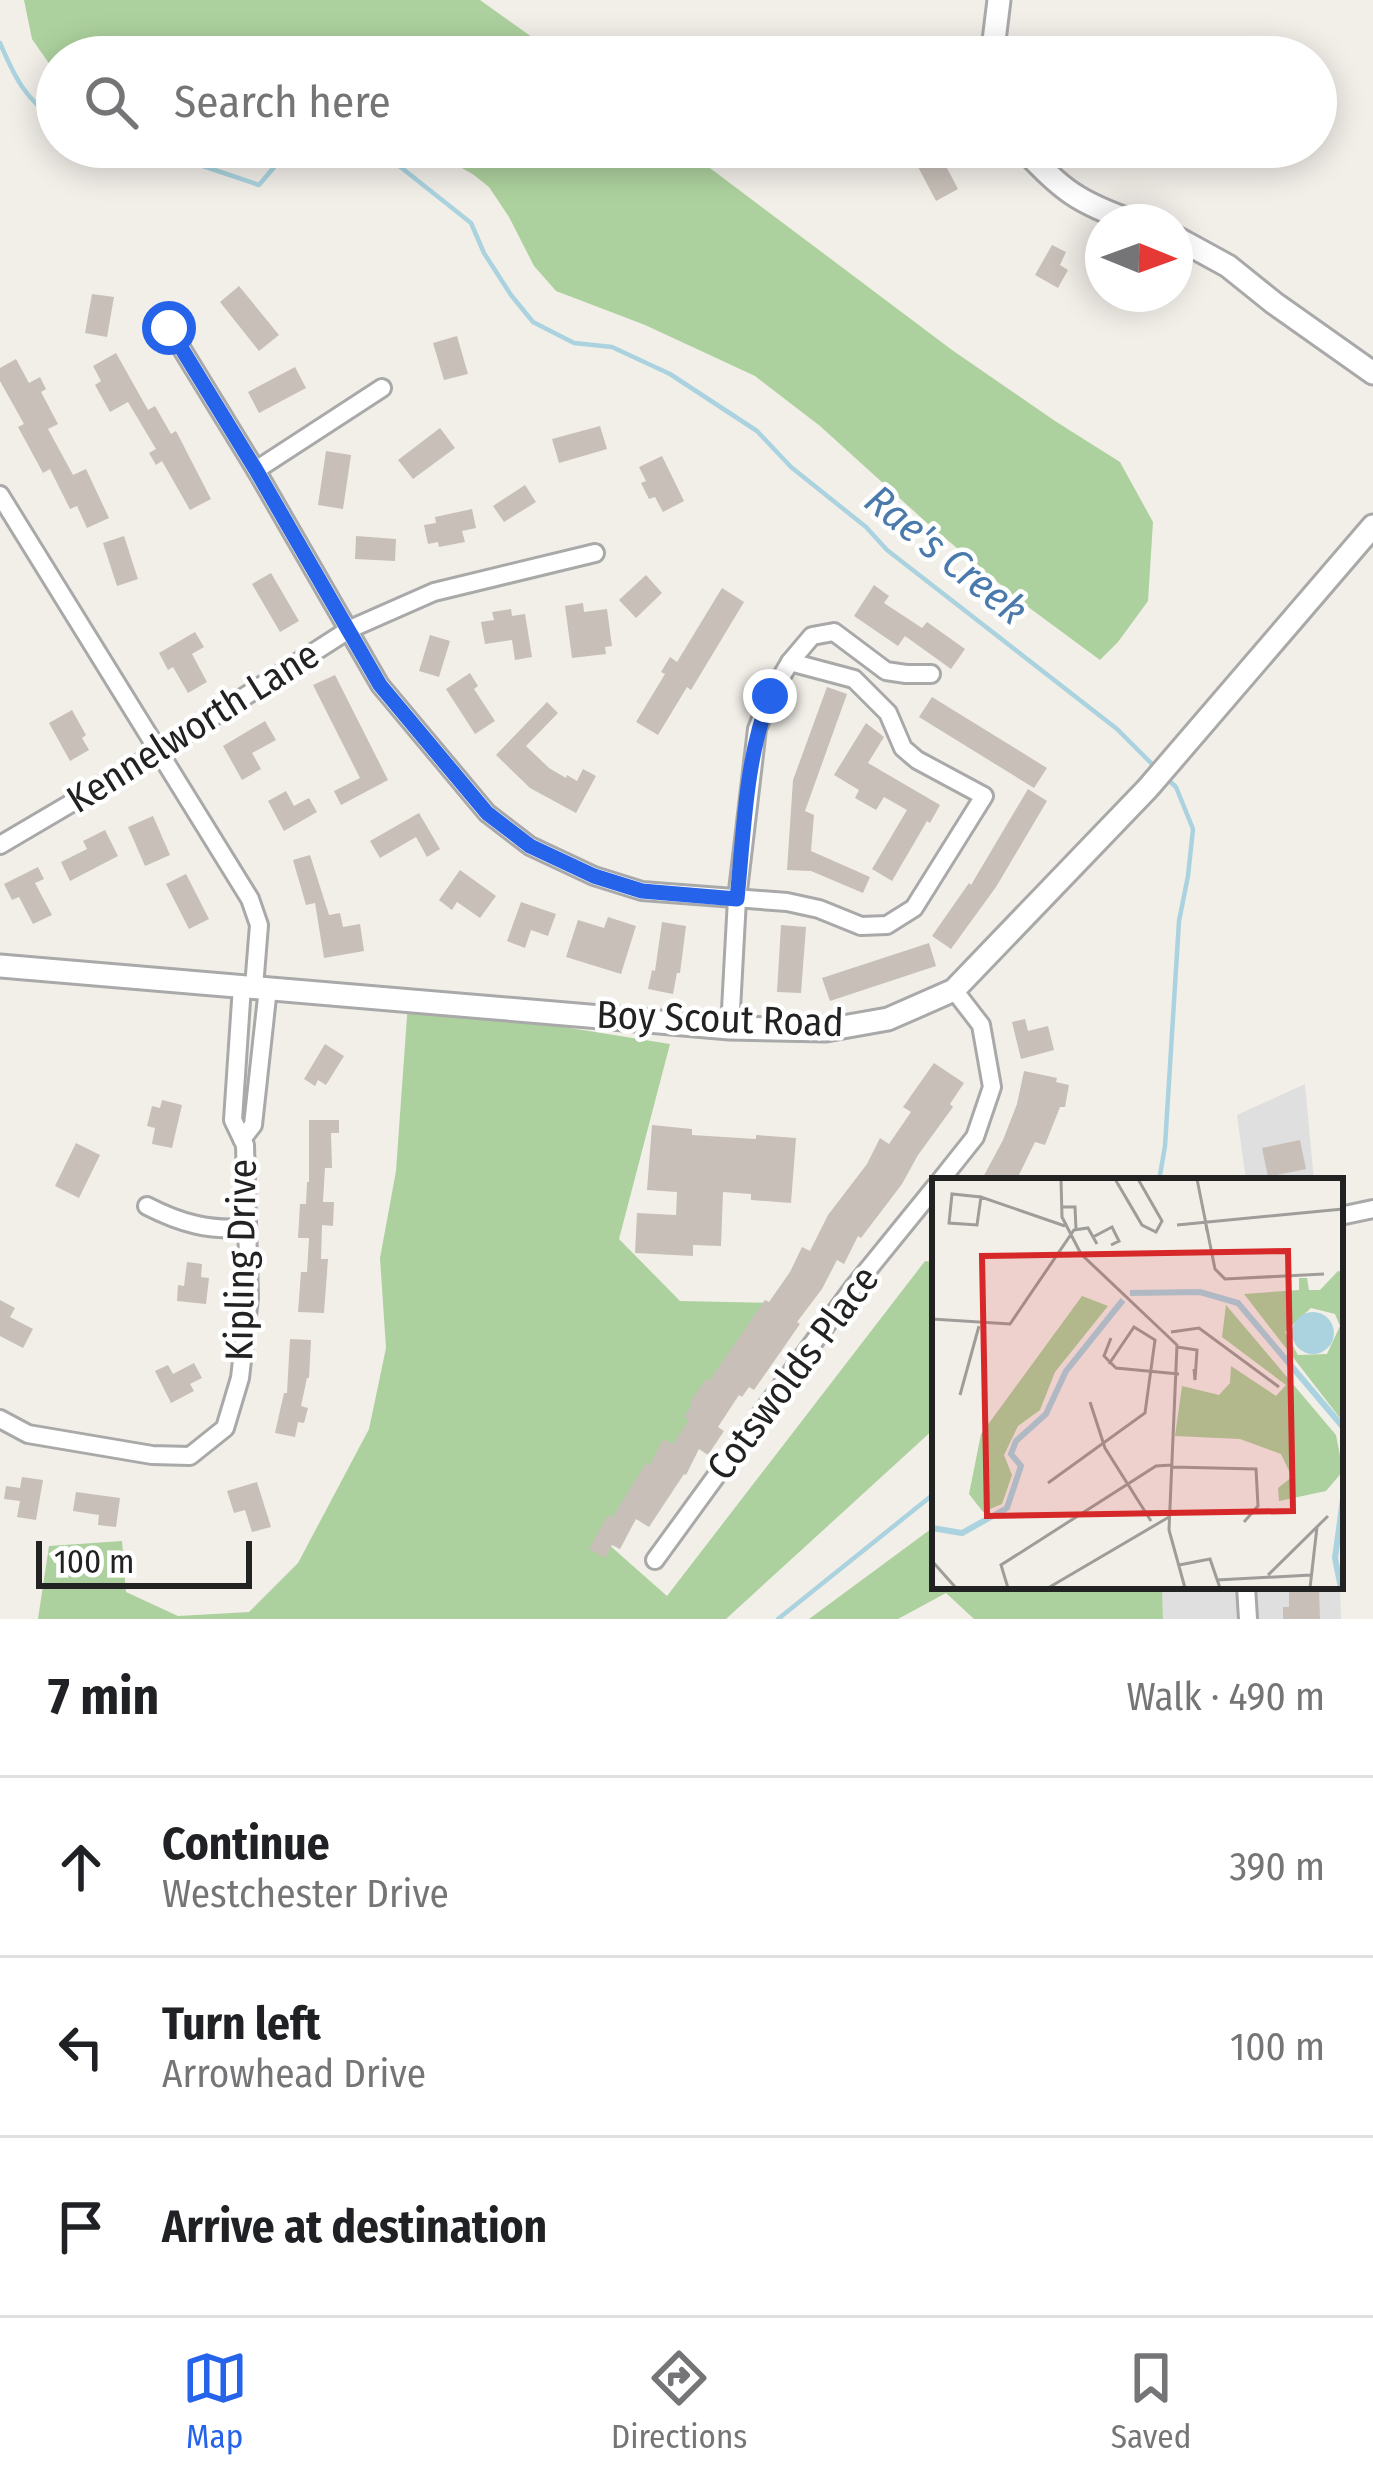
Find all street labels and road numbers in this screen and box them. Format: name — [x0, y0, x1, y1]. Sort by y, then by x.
street label: Kennelworth Lane — [59, 631, 327, 823]
street label: Boy Scout Road — [596, 992, 844, 1046]
street label: Kipling Drive — [216, 1159, 266, 1361]
street label: Cotswolds Place — [698, 1257, 888, 1489]

